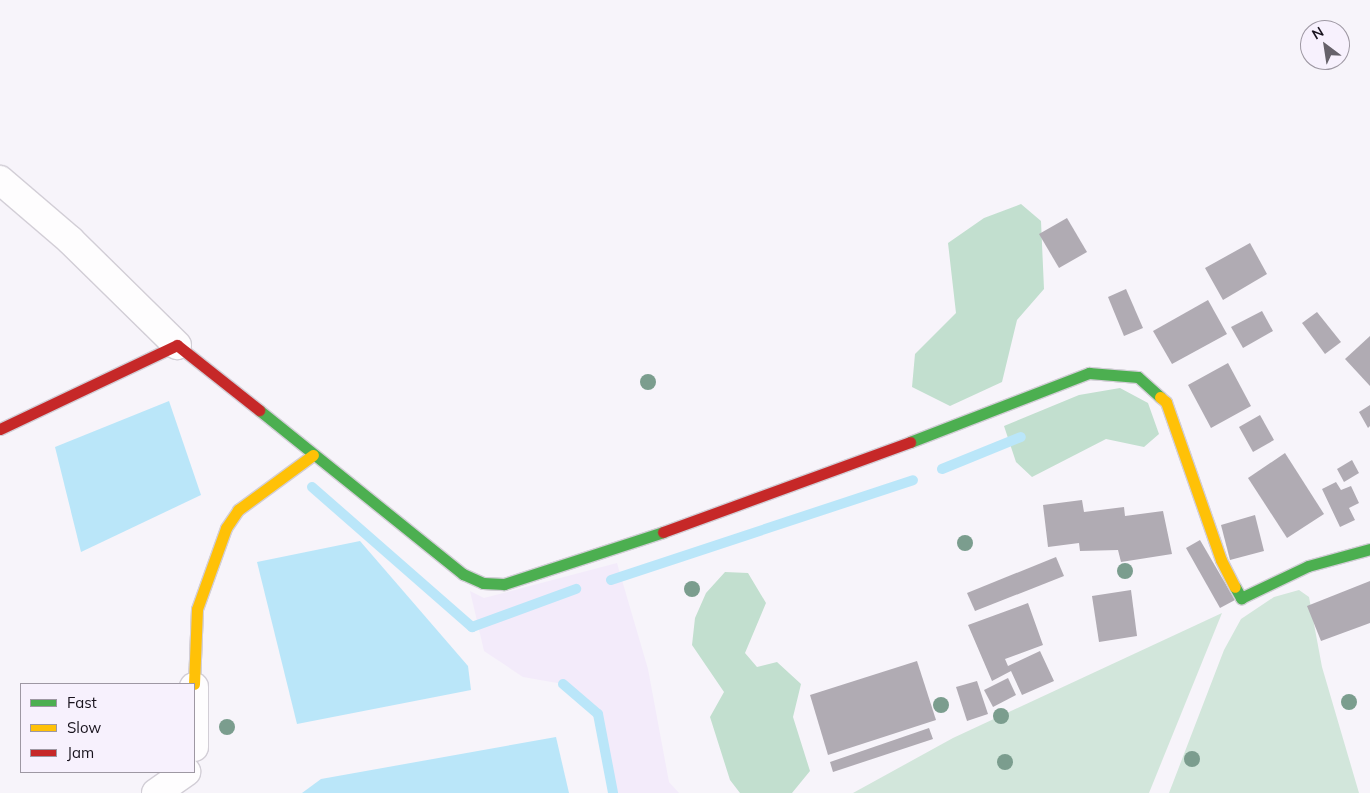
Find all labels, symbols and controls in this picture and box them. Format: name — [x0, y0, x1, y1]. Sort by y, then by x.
north arrow — [1300, 20, 1350, 70]
text: N — [1309, 23, 1327, 43]
legend — [20, 683, 195, 773]
text: Fast — [67, 693, 97, 712]
text: Slow — [67, 718, 101, 737]
text: Jam — [67, 743, 94, 762]

